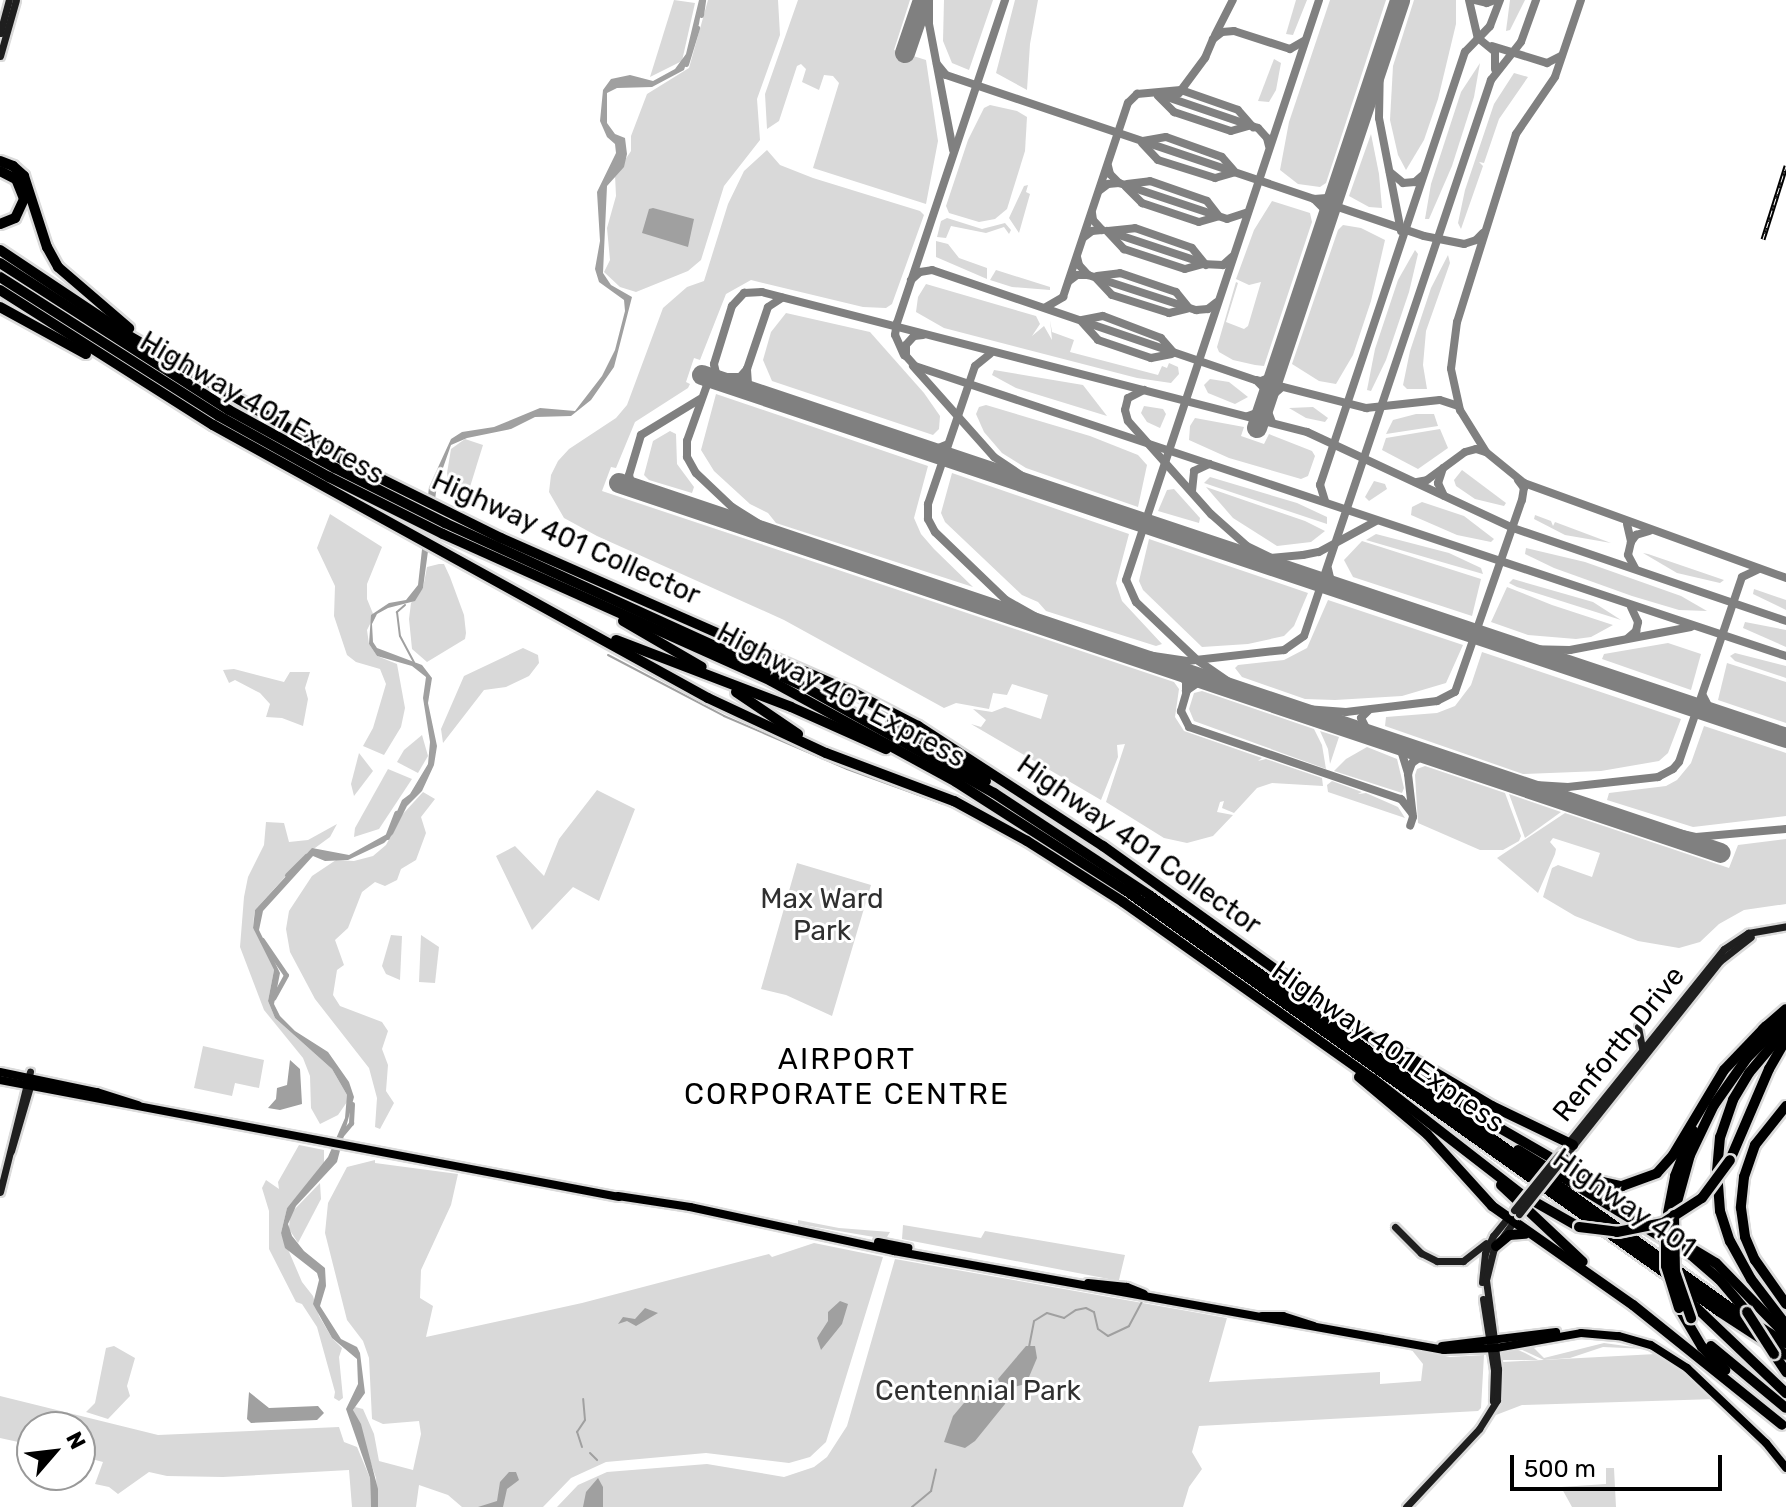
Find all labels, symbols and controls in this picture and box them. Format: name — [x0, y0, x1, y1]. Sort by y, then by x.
street label: Highway 401 Express — [134, 324, 390, 492]
street label: Highway 401 Collector — [426, 463, 706, 613]
street label: Highway 401 Express — [711, 615, 971, 775]
street label: Highway 401 Collector — [1010, 748, 1268, 942]
park label: Max Ward Park — [760, 882, 884, 948]
street label: Highway 401 Express — [1265, 954, 1511, 1140]
street label: Renforth Drive — [1546, 960, 1692, 1128]
district label: AIRPORT CORPORATE CENTRE — [684, 1041, 1010, 1112]
street label: Highway 401 — [1546, 1141, 1702, 1265]
park label: Centennial Park — [875, 1374, 1081, 1408]
north arrow — [16, 1411, 96, 1491]
text: N — [60, 1427, 91, 1454]
scale bar — [1514, 1439, 1726, 1489]
text: 500 m — [1524, 1455, 1596, 1483]

